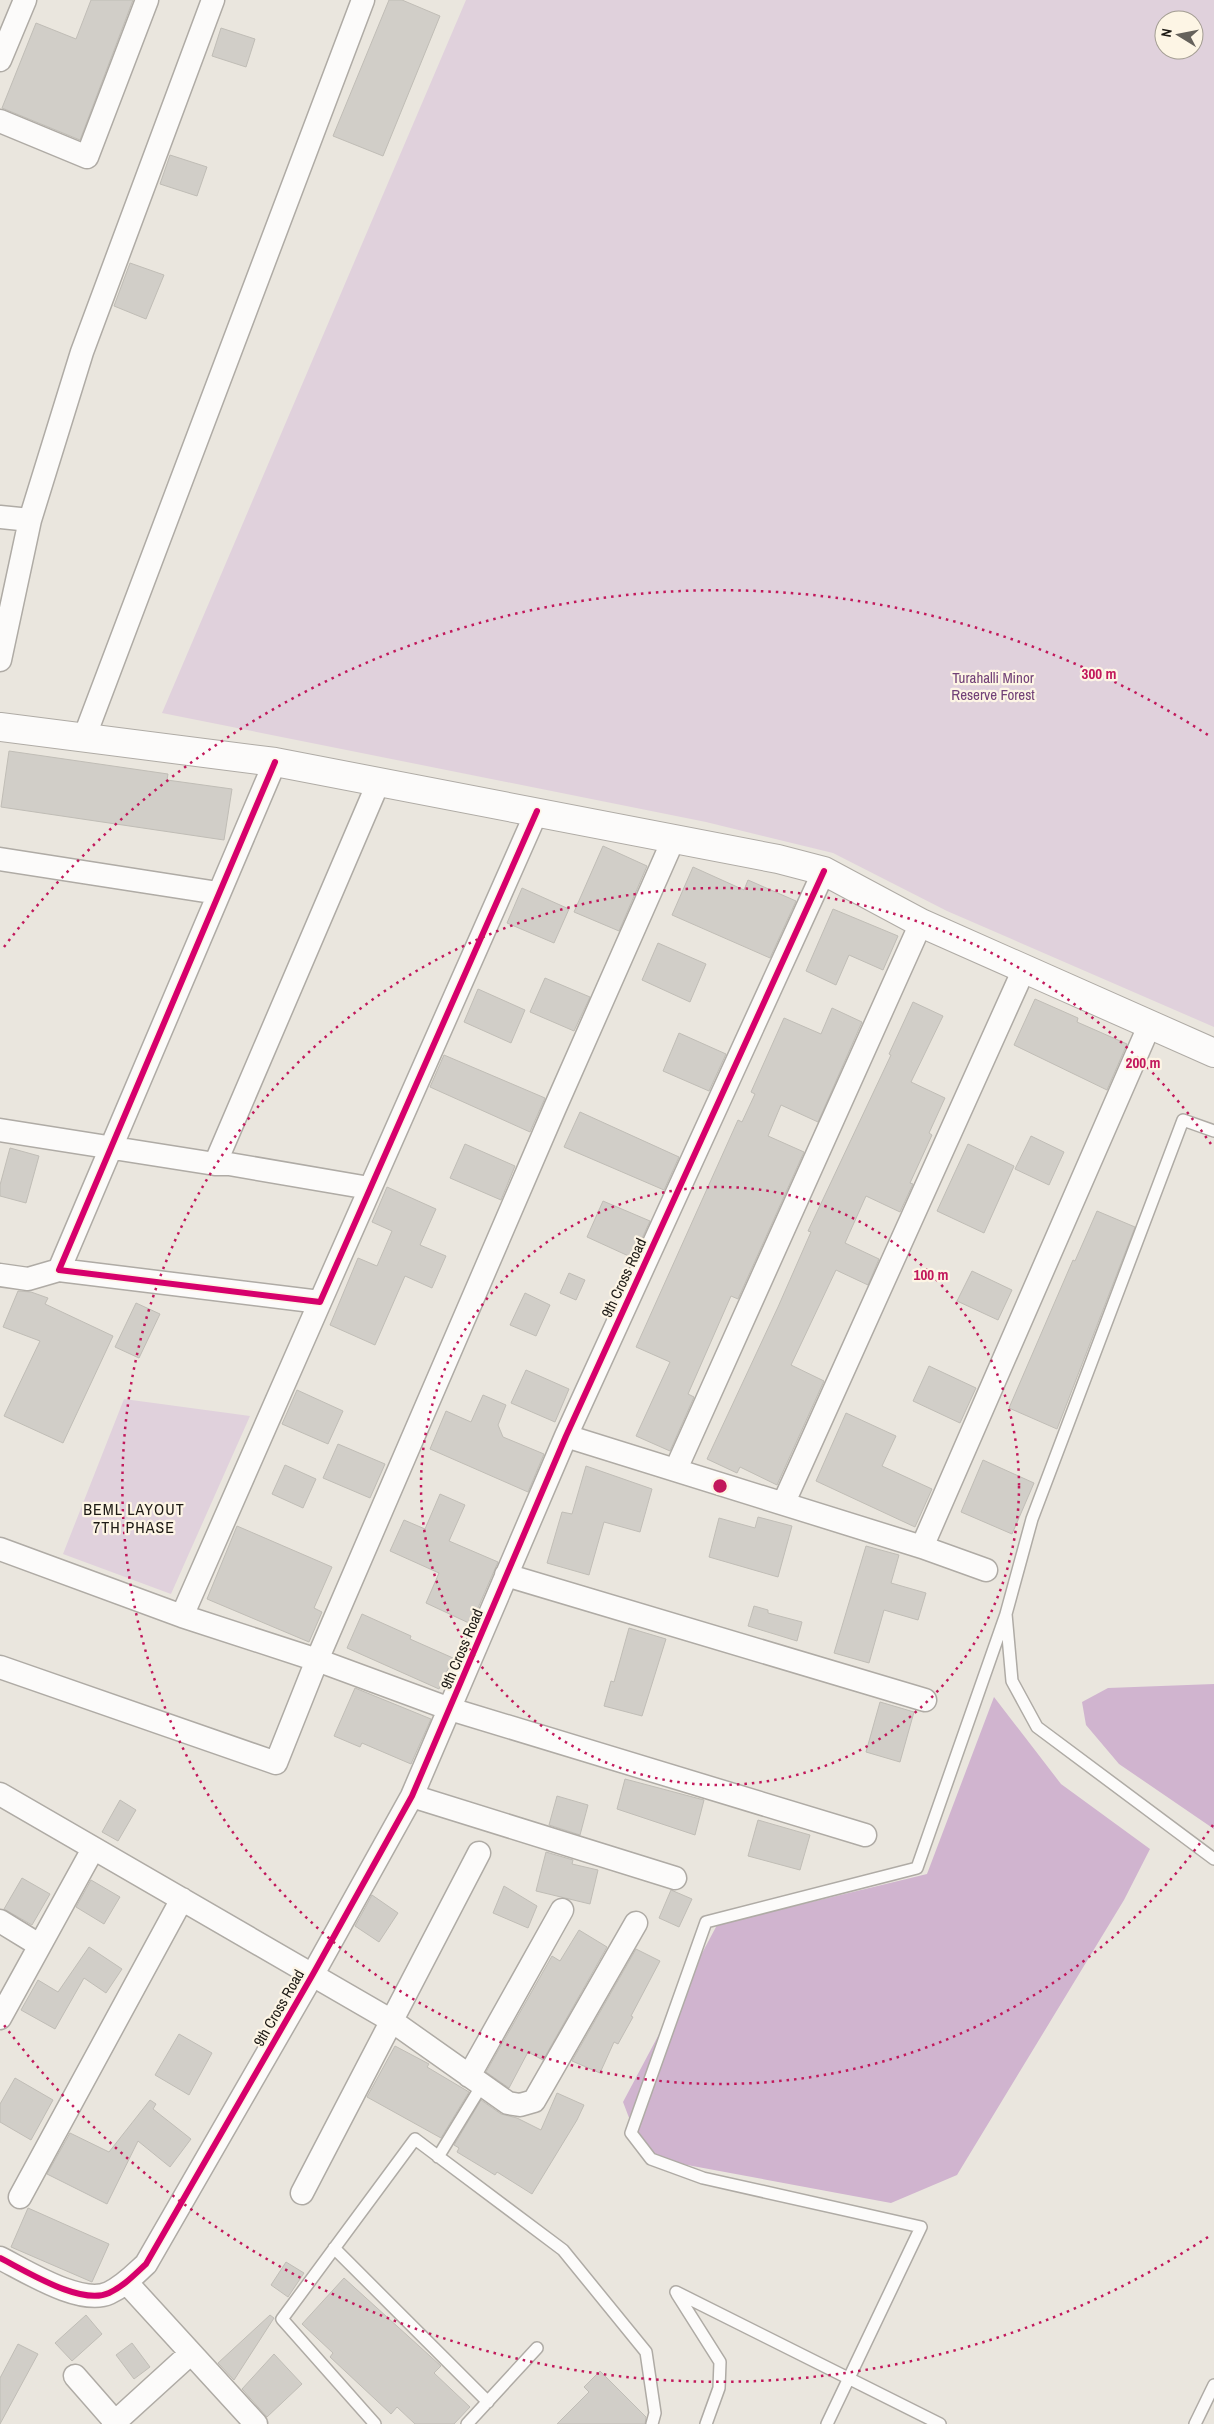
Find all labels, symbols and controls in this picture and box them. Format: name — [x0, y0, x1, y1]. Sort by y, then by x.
north arrow — [1154, 10, 1204, 60]
text: N — [1157, 27, 1176, 38]
text: 300 m — [1082, 663, 1116, 684]
park label: Turahalli Minor Reserve Forest — [951, 667, 1035, 705]
text: 200 m — [1126, 1052, 1160, 1073]
street label: 9th Cross Road — [596, 1235, 651, 1321]
text: 100 m — [914, 1264, 948, 1285]
centre of rings — [711, 1477, 729, 1495]
district label: BEML LAYOUT 7TH PHASE — [83, 1498, 185, 1538]
street label: 9th Cross Road — [435, 1605, 488, 1692]
street label: 9th Cross Road — [248, 1965, 309, 2050]

